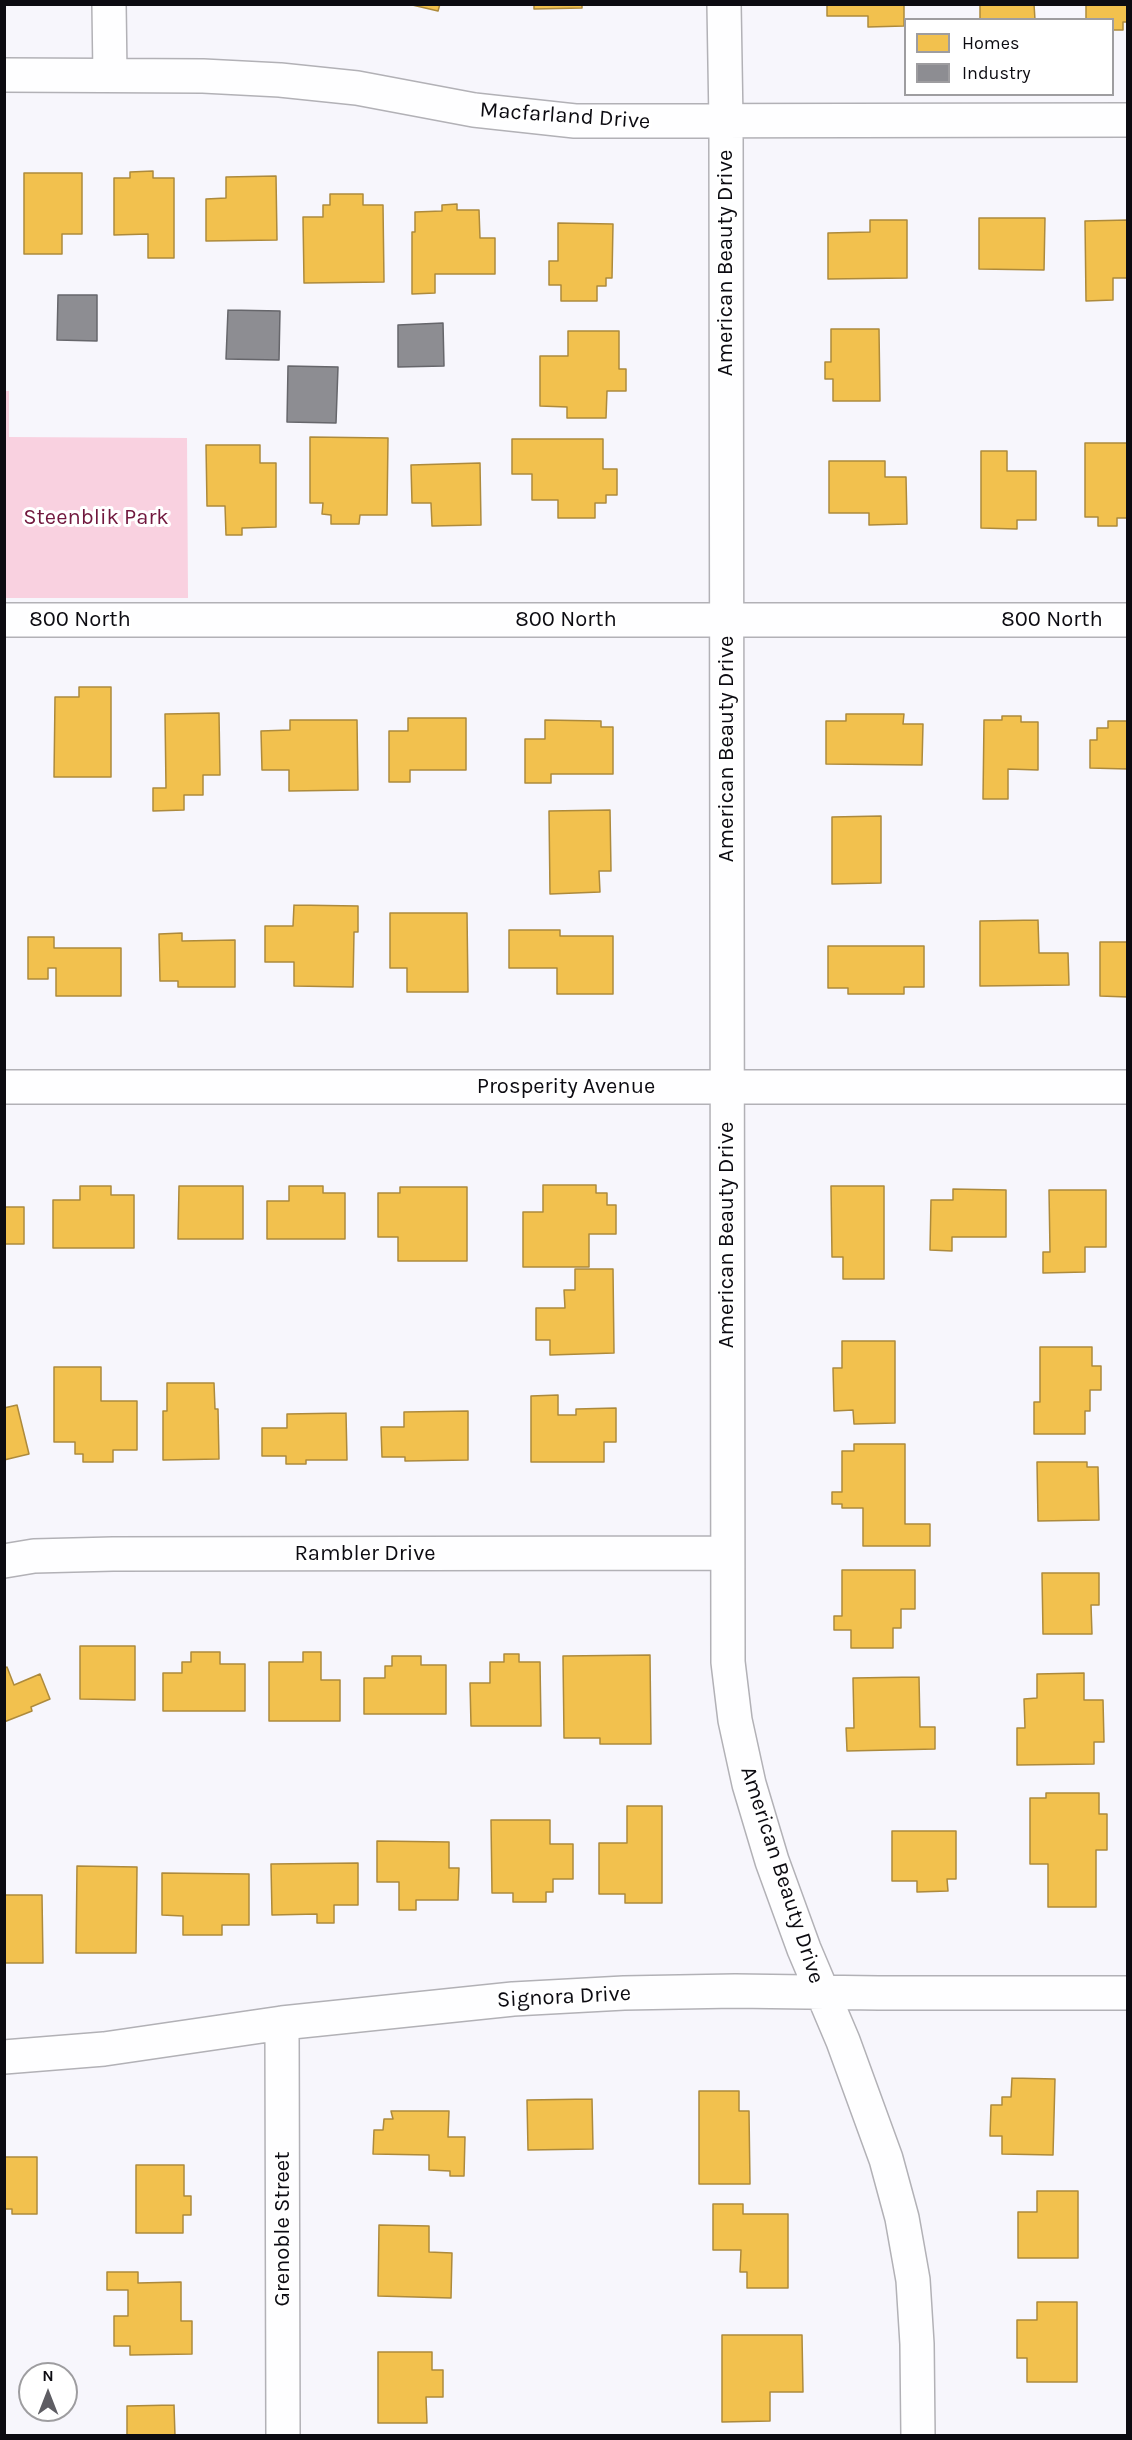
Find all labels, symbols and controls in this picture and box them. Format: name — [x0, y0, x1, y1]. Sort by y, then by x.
legend — [904, 18, 1114, 96]
text: Homes — [962, 32, 1019, 54]
text: Industry — [962, 62, 1031, 84]
street label: Macfarland Drive — [479, 97, 651, 135]
street label: American Beauty Drive — [713, 150, 739, 376]
park label: Steenblik Park — [23, 505, 169, 531]
street label: 800 North — [29, 607, 131, 633]
street label: 800 North — [515, 607, 617, 633]
street label: 800 North — [1001, 607, 1103, 633]
street label: American Beauty Drive — [714, 636, 740, 862]
street label: Prosperity Avenue — [477, 1074, 655, 1100]
street label: American Beauty Drive — [714, 1122, 740, 1348]
street label: Rambler Drive — [294, 1541, 436, 1567]
street label: American Beauty Drive — [734, 1763, 830, 1987]
street label: Signora Drive — [496, 1980, 632, 2014]
street label: Grenoble Street — [270, 2152, 296, 2306]
north arrow — [18, 2362, 78, 2422]
text: N — [42, 2366, 54, 2385]

